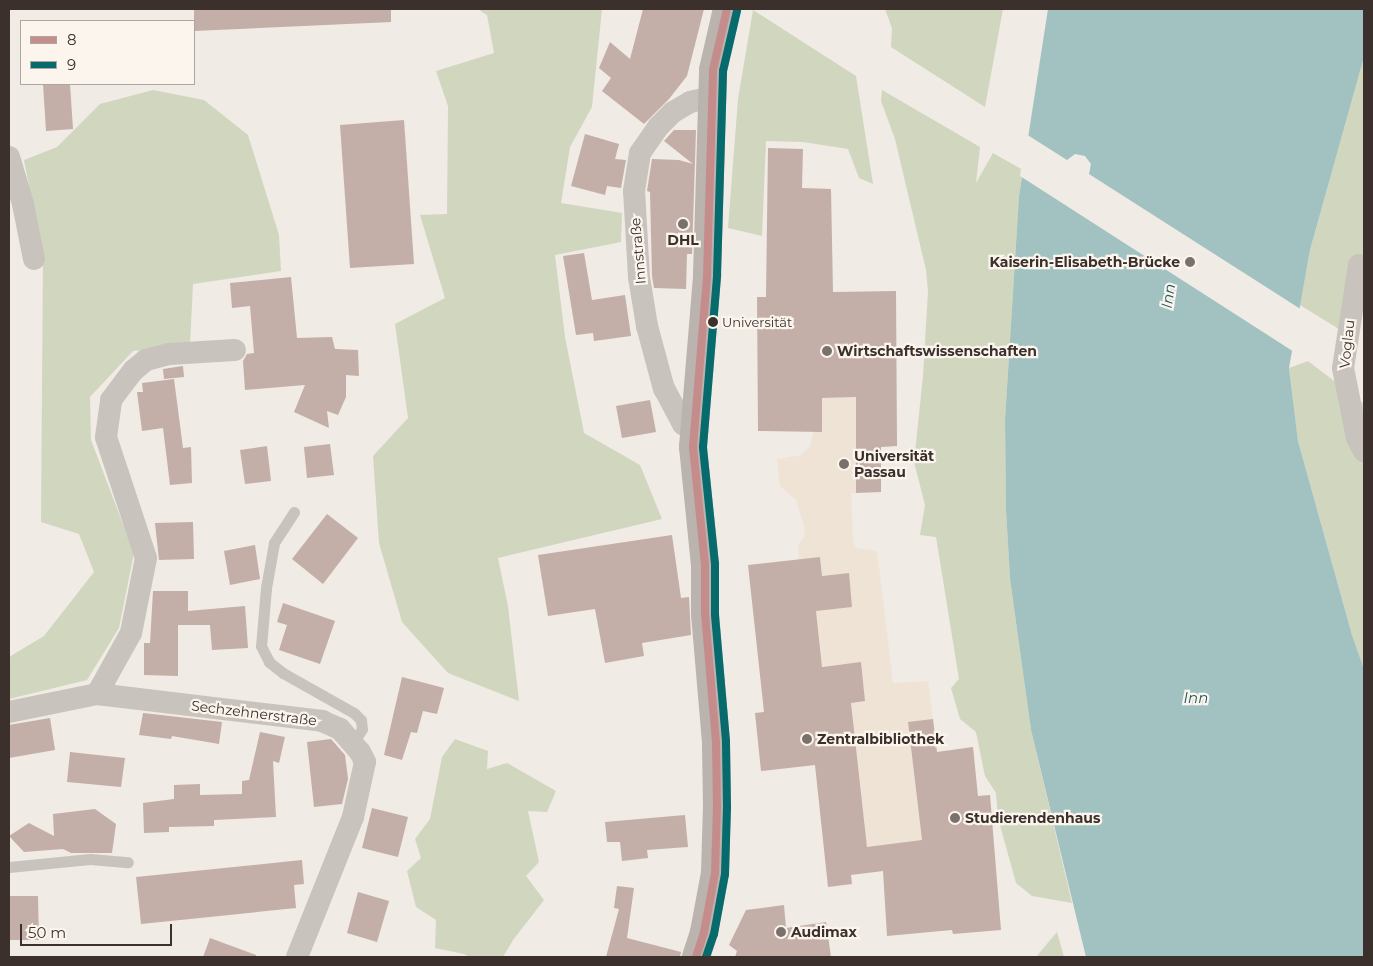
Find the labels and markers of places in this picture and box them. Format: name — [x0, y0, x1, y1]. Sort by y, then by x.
marker: DHL — [677, 218, 689, 230]
place label: DHL — [667, 232, 699, 248]
place label: Kaiserin-Elisabeth-Brücke — [990, 254, 1180, 270]
marker: Kaiserin-Elisabeth-Brücke — [1184, 256, 1196, 268]
place label: Universität — [722, 314, 792, 330]
marker: Universität — [708, 317, 718, 327]
place label: Wirtschaftswissenschaften — [837, 343, 1037, 359]
marker: Wirtschaftswissenschaften — [821, 345, 833, 357]
place label: Universität Passau — [854, 448, 934, 481]
marker: Universität Passau — [838, 458, 850, 470]
place label: Zentralbibliothek — [817, 731, 944, 747]
marker: Zentralbibliothek — [801, 733, 813, 745]
place label: Studierendenhaus — [965, 810, 1100, 826]
marker: Studierendenhaus — [949, 812, 961, 824]
place label: Audimax — [791, 924, 857, 940]
marker: Audimax — [775, 926, 787, 938]

